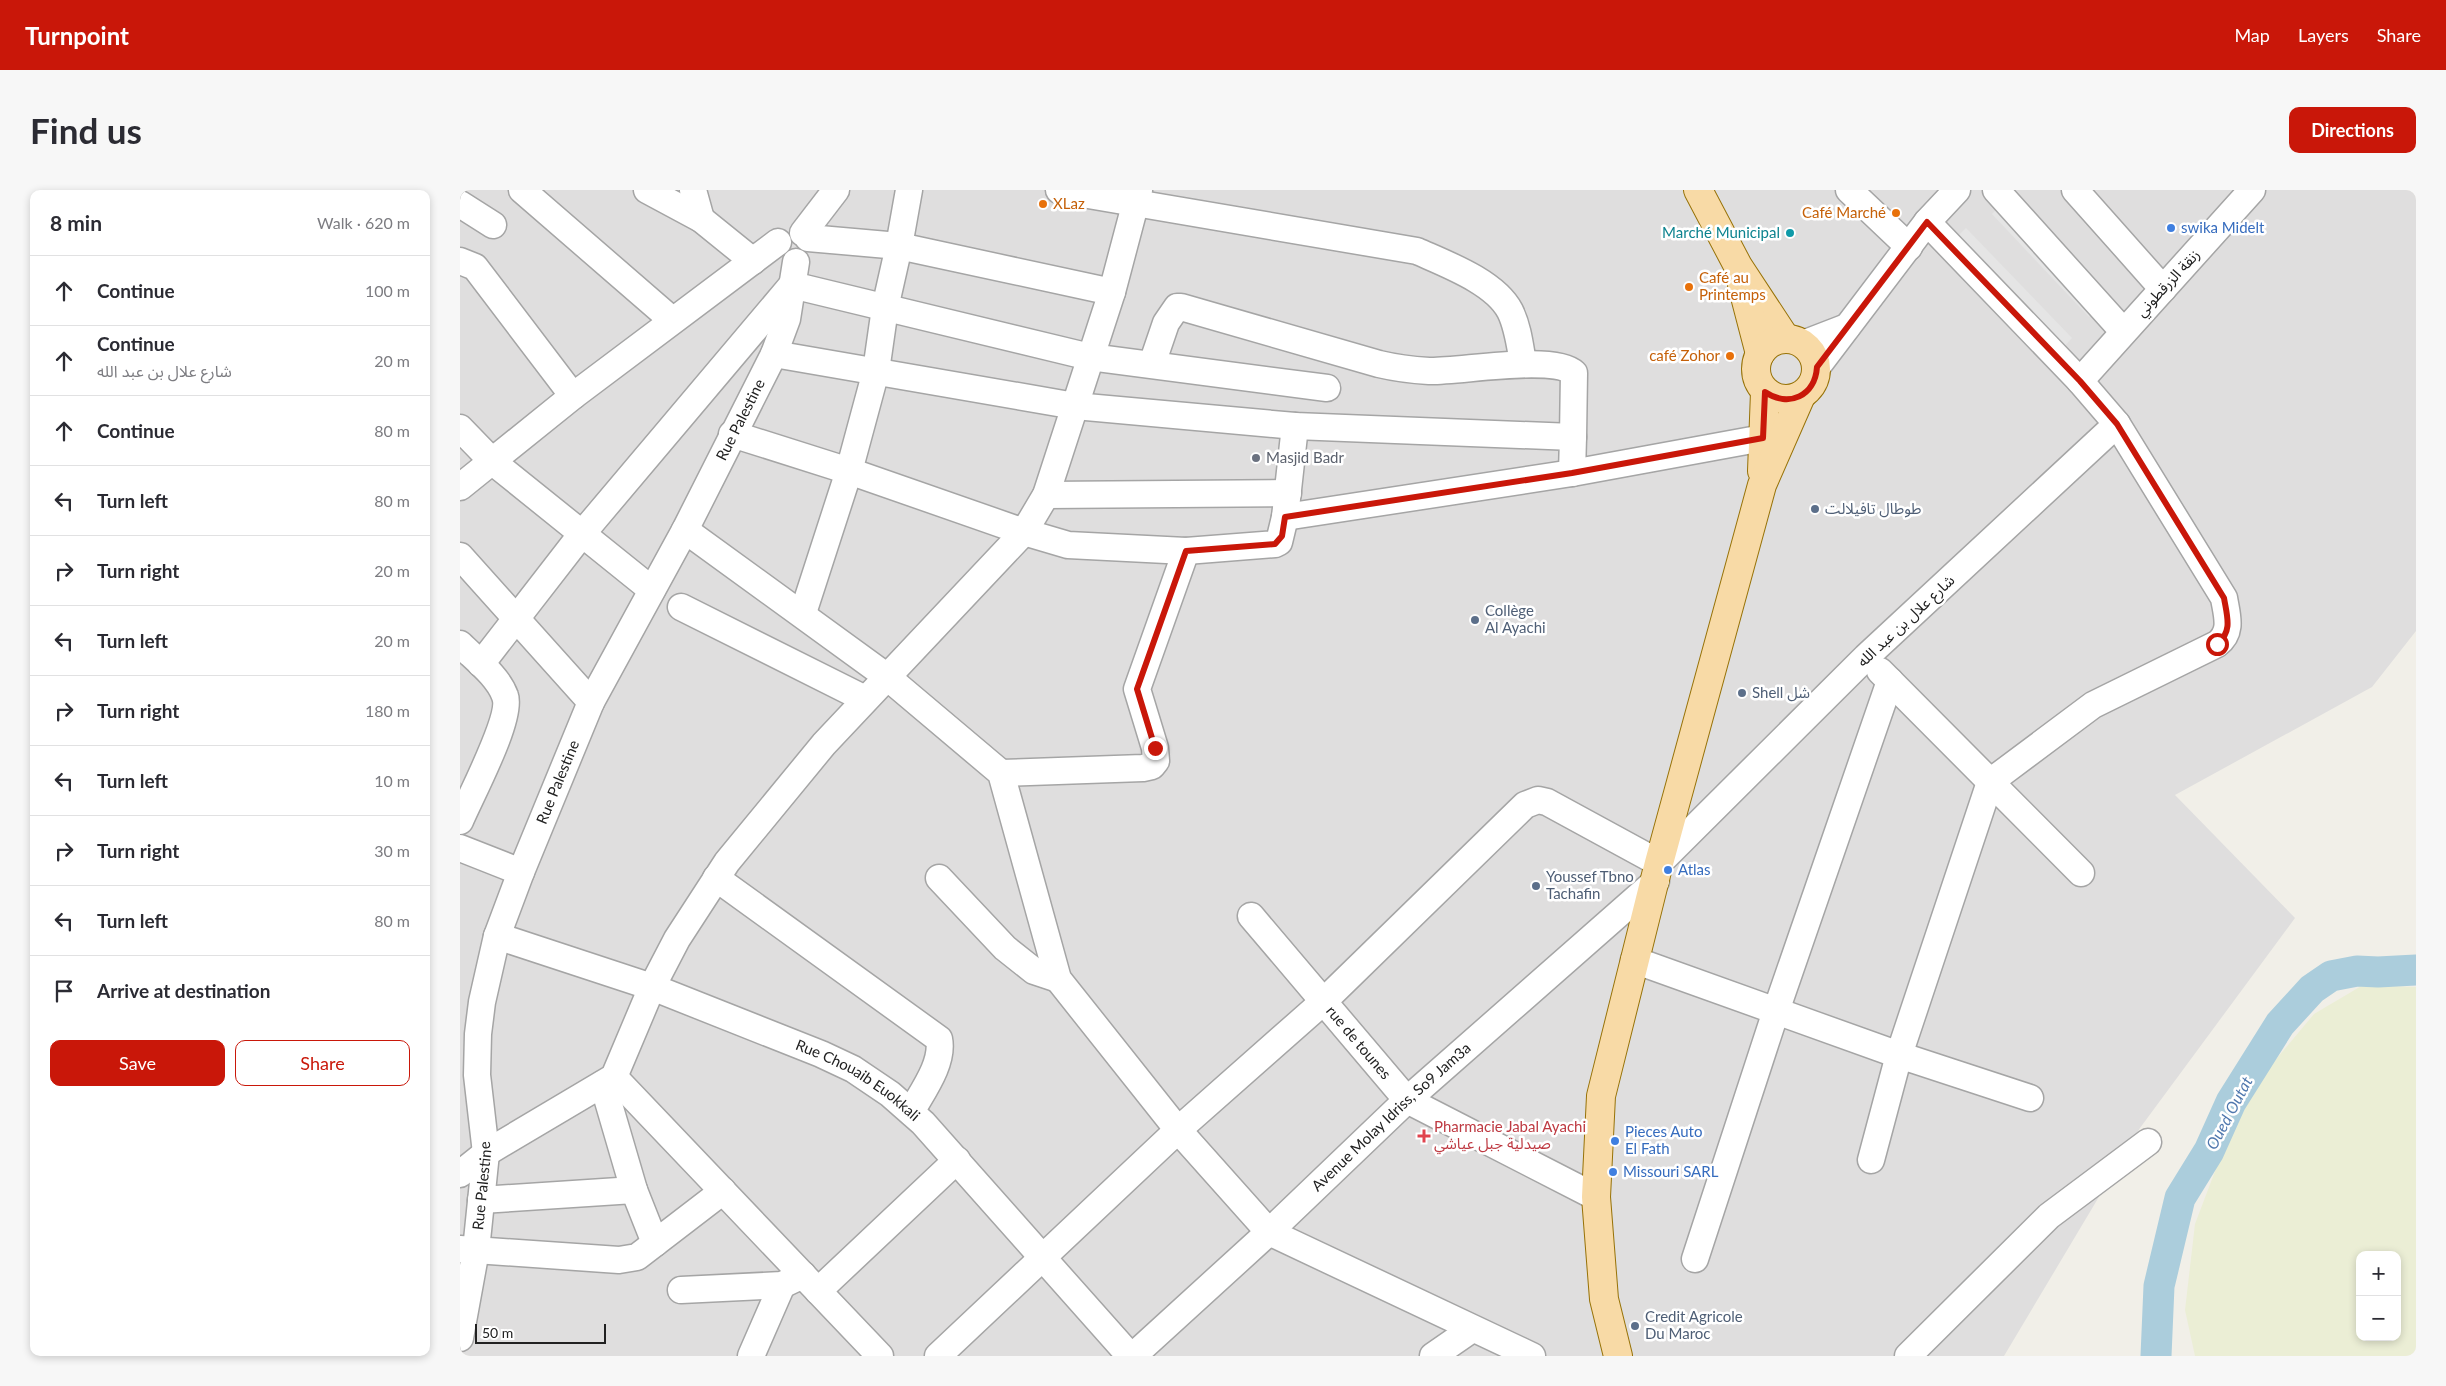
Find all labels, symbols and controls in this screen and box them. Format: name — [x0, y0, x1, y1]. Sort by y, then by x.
text: Turnpoint — [25, 21, 129, 50]
text: Map — [2234, 24, 2270, 46]
text: Layers — [2298, 24, 2349, 46]
text: Share — [2377, 24, 2421, 46]
button: Directions — [2289, 107, 2416, 153]
text: Find us — [30, 109, 142, 151]
place label: XLaz — [1053, 194, 1085, 212]
marker: XLaz — [1037, 198, 1049, 210]
place label: Café Marché — [1802, 203, 1886, 221]
marker: Café Marché — [1890, 207, 1902, 219]
text: 8 min — [50, 210, 102, 235]
text: Walk · 620 m — [317, 213, 410, 232]
place label: swika Midelt — [2181, 218, 2265, 236]
marker: swika Midelt — [2165, 222, 2177, 234]
place label: Marché Municipal — [1662, 223, 1780, 241]
marker: Marché Municipal — [1784, 227, 1796, 239]
street label: زنقة الزرقطوني — [2131, 245, 2206, 322]
place label: Café au Printemps — [1699, 268, 1766, 303]
icon: ahead — [50, 277, 78, 305]
text: Continue — [97, 279, 175, 302]
text: 100 m — [365, 281, 410, 300]
marker: Café au Printemps — [1683, 281, 1695, 293]
text: Continue — [97, 332, 175, 355]
place label: café Zohor — [1649, 346, 1721, 364]
icon: ahead — [50, 347, 78, 375]
marker: café Zohor — [1724, 350, 1736, 362]
text: 20 m — [374, 351, 410, 370]
text: شارع علال بن عبد الله — [97, 361, 232, 380]
street label: Rue Palestine — [712, 376, 768, 463]
icon: ahead — [50, 417, 78, 445]
text: Continue — [97, 419, 175, 442]
text: 80 m — [374, 421, 410, 440]
place label: Masjid Badr — [1266, 448, 1345, 466]
marker: Masjid Badr — [1250, 452, 1262, 464]
icon: left — [50, 487, 78, 515]
text: Turn left — [97, 489, 168, 512]
text: 80 m — [374, 491, 410, 510]
place label: طوطال تافيلالت — [1825, 499, 1921, 518]
marker: طوطال تافيلالت — [1809, 503, 1821, 515]
icon: right — [50, 557, 78, 585]
text: Turn right — [97, 559, 179, 582]
text: 20 m — [374, 561, 410, 580]
street label: شارع علال بن عبد الله — [1853, 570, 1961, 673]
place label: Collège Al Ayachi — [1485, 601, 1546, 636]
marker: Collège Al Ayachi — [1469, 614, 1481, 626]
icon: left — [50, 627, 78, 655]
text: Turn left — [97, 629, 168, 652]
text: 20 m — [374, 631, 410, 650]
route start — [2206, 633, 2229, 656]
place label: Shell شل — [1752, 683, 1810, 702]
marker: Shell شل — [1736, 687, 1748, 699]
icon: right — [50, 697, 78, 725]
text: Turn right — [97, 699, 179, 722]
text: 180 m — [365, 701, 410, 720]
street label: Rue Palestine — [532, 737, 582, 826]
route end — [1144, 737, 1167, 760]
icon: left — [50, 767, 78, 795]
text: Turn left — [97, 769, 168, 792]
text: 10 m — [374, 771, 410, 790]
icon: right — [50, 837, 78, 865]
text: Turn right — [97, 839, 179, 862]
text: 30 m — [374, 841, 410, 860]
place label: Atlas — [1678, 860, 1711, 878]
marker: Atlas — [1662, 864, 1674, 876]
place label: Youssef Tbno Tachafin — [1546, 867, 1634, 902]
marker: Youssef Tbno Tachafin — [1530, 880, 1542, 892]
icon: left — [50, 907, 78, 935]
text: Turn left — [97, 909, 168, 932]
text: 80 m — [374, 911, 410, 930]
icon: arrive — [50, 977, 78, 1005]
text: Arrive at destination — [97, 979, 270, 1002]
street label: rue de tounes — [1323, 1002, 1395, 1082]
street label: Rue Chouaib Euokkali — [793, 1035, 924, 1124]
street label: Avenue Molay Idriss, So9 Jam3a — [1307, 1038, 1474, 1194]
button: Save — [50, 1040, 225, 1086]
button: Share — [235, 1040, 410, 1086]
water label: Oued Outat — [2201, 1073, 2256, 1153]
place label: Pharmacie Jabal Ayachi صيدلية جبل عياشي — [1434, 1117, 1586, 1155]
place label: Pieces Auto El Fath — [1625, 1122, 1702, 1157]
marker: Pharmacie Jabal Ayachi صيدلية جبل عياشي — [1418, 1130, 1430, 1142]
marker: Pieces Auto El Fath — [1609, 1135, 1621, 1147]
street label: Rue Palestine — [468, 1141, 494, 1231]
place label: Missouri SARL — [1623, 1162, 1719, 1180]
marker: Missouri SARL — [1607, 1166, 1619, 1178]
map controls — [2356, 1251, 2401, 1341]
button: + — [2356, 1251, 2401, 1296]
button: − — [2356, 1296, 2401, 1341]
place label: Credit Agricole Du Maroc — [1645, 1307, 1743, 1342]
marker: Credit Agricole Du Maroc — [1629, 1320, 1641, 1332]
scale bar — [475, 1321, 606, 1344]
text: 50 m — [482, 1324, 513, 1341]

